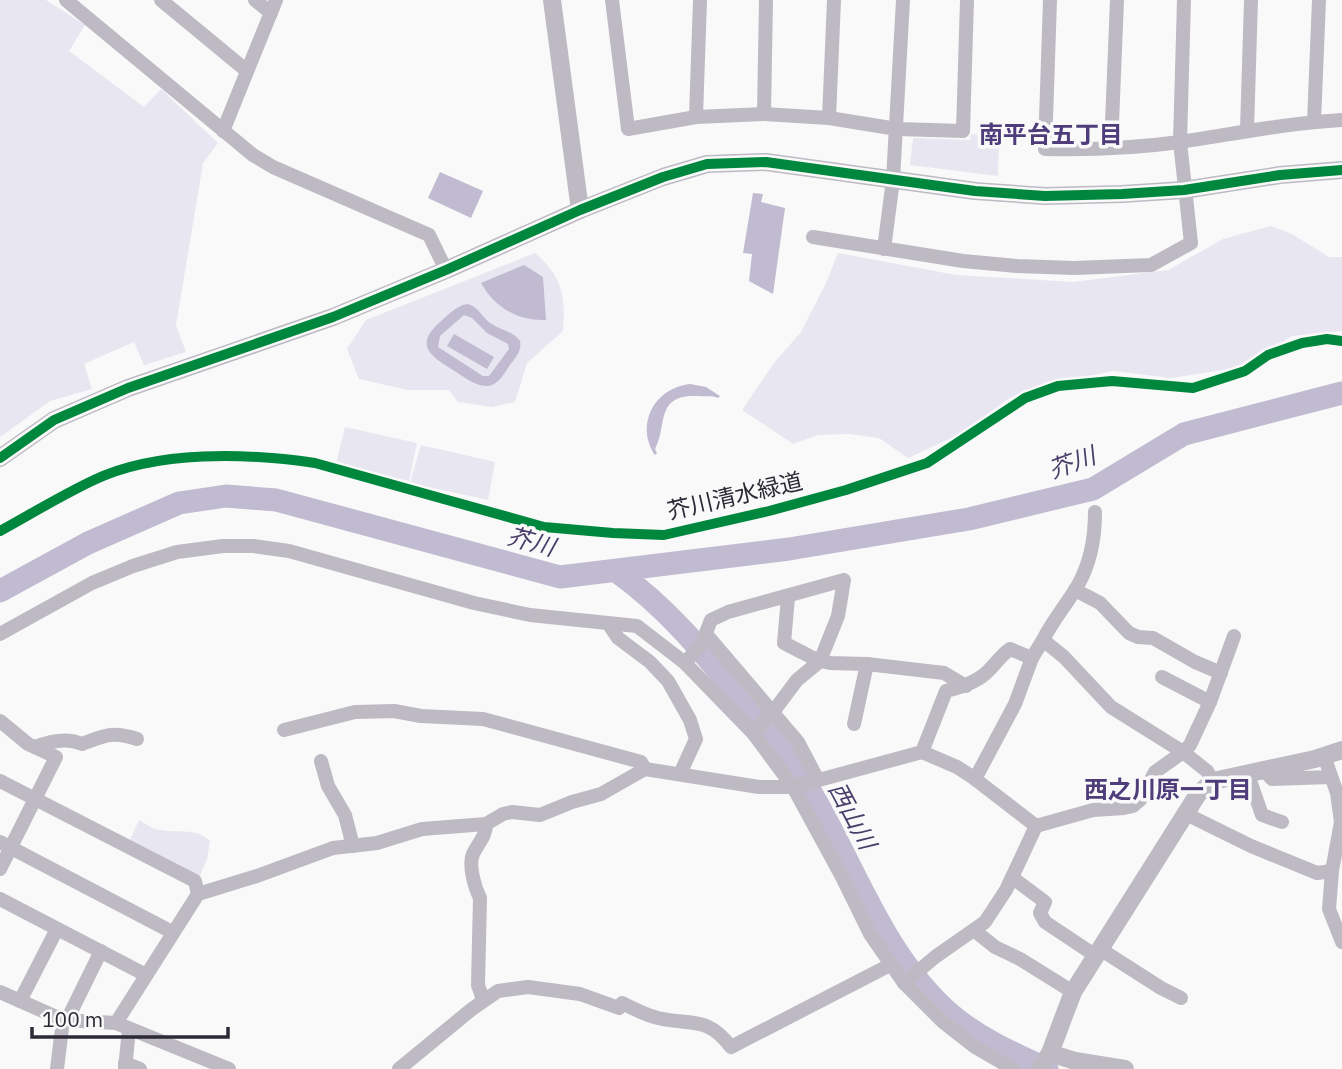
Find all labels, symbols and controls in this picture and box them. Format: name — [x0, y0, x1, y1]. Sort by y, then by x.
district label: 南平台五丁目 — [979, 118, 1123, 150]
water label: 芥川 — [1044, 438, 1103, 485]
street label: 芥川清水緑道 — [664, 465, 805, 525]
water label: 芥川 — [504, 519, 561, 563]
district label: 西之川原一丁目 — [1084, 773, 1252, 805]
water label: 西山川 — [822, 776, 885, 857]
scale bar — [32, 996, 228, 1040]
text: 100 m — [42, 1005, 103, 1033]

